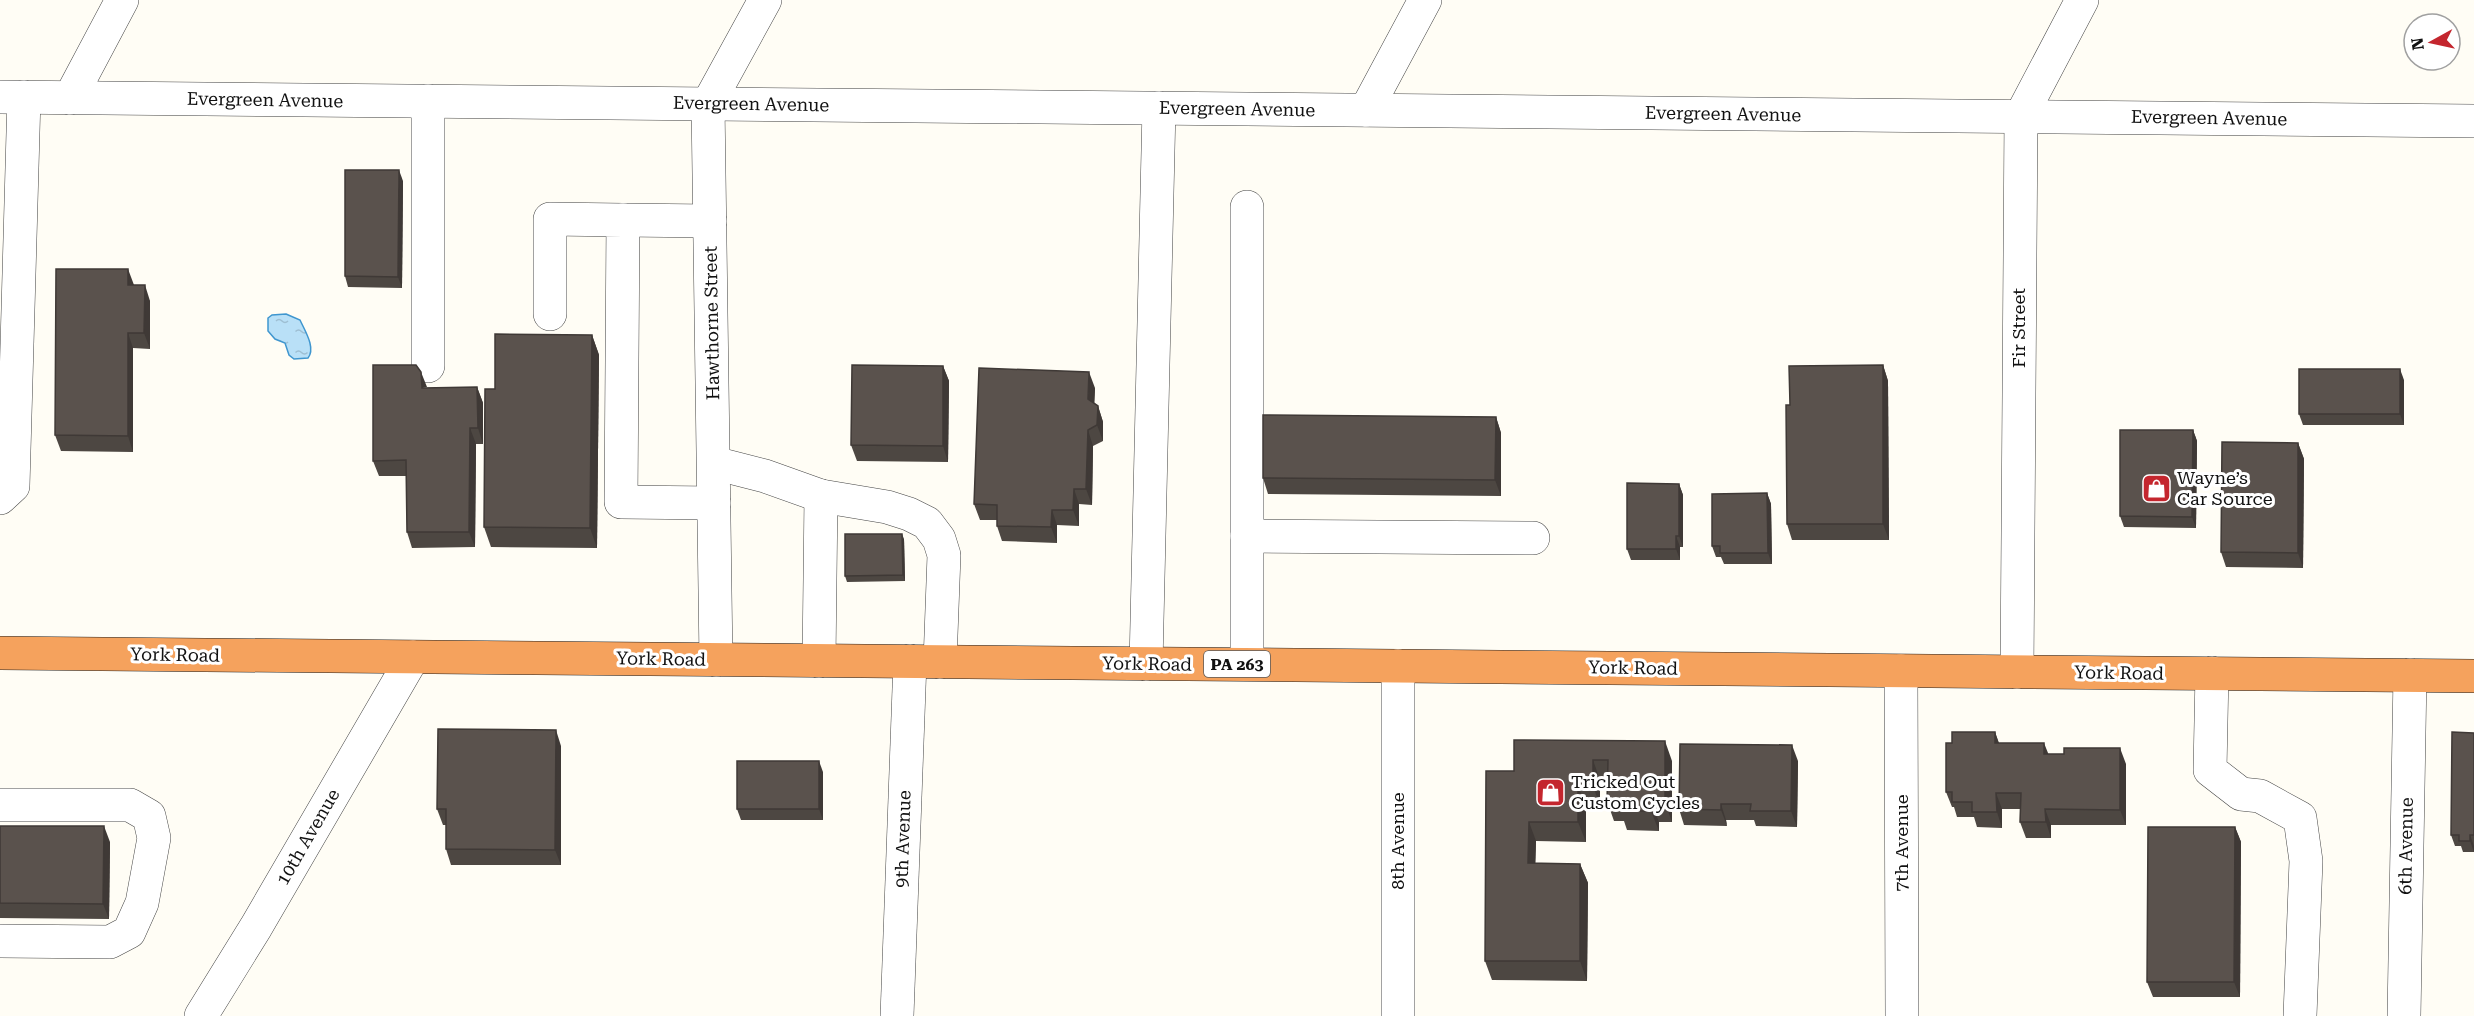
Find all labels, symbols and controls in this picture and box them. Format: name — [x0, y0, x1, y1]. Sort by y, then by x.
north arrow — [2402, 12, 2462, 72]
text: N — [2407, 37, 2428, 51]
street label: Evergreen Avenue — [187, 88, 344, 111]
street label: Evergreen Avenue — [673, 92, 830, 115]
street label: Evergreen Avenue — [1159, 97, 1316, 120]
street label: Evergreen Avenue — [1645, 102, 1802, 125]
street label: Evergreen Avenue — [2131, 106, 2288, 129]
street label: Hawthorne Street — [700, 246, 723, 400]
street label: Fir Street — [2008, 288, 2029, 368]
place label: Wayne’s Car Source — [2177, 467, 2273, 509]
shop icon: Wayne’s Car Source — [2140, 472, 2172, 504]
street label: York Road — [130, 643, 220, 666]
street label: York Road — [616, 647, 706, 670]
road number: PA 263 — [1204, 651, 1270, 677]
street label: York Road — [1102, 652, 1192, 675]
street label: York Road — [1588, 656, 1678, 679]
street label: York Road — [2074, 661, 2164, 684]
place label: Tricked Out Custom Cycles — [1571, 771, 1700, 813]
shop icon: Tricked Out Custom Cycles — [1534, 776, 1566, 808]
street label: 10th Avenue — [272, 785, 344, 889]
street label: 9th Avenue — [890, 790, 915, 888]
street label: 8th Avenue — [1387, 792, 1408, 890]
street label: 7th Avenue — [1891, 794, 1912, 892]
street label: 6th Avenue — [2394, 797, 2417, 895]

